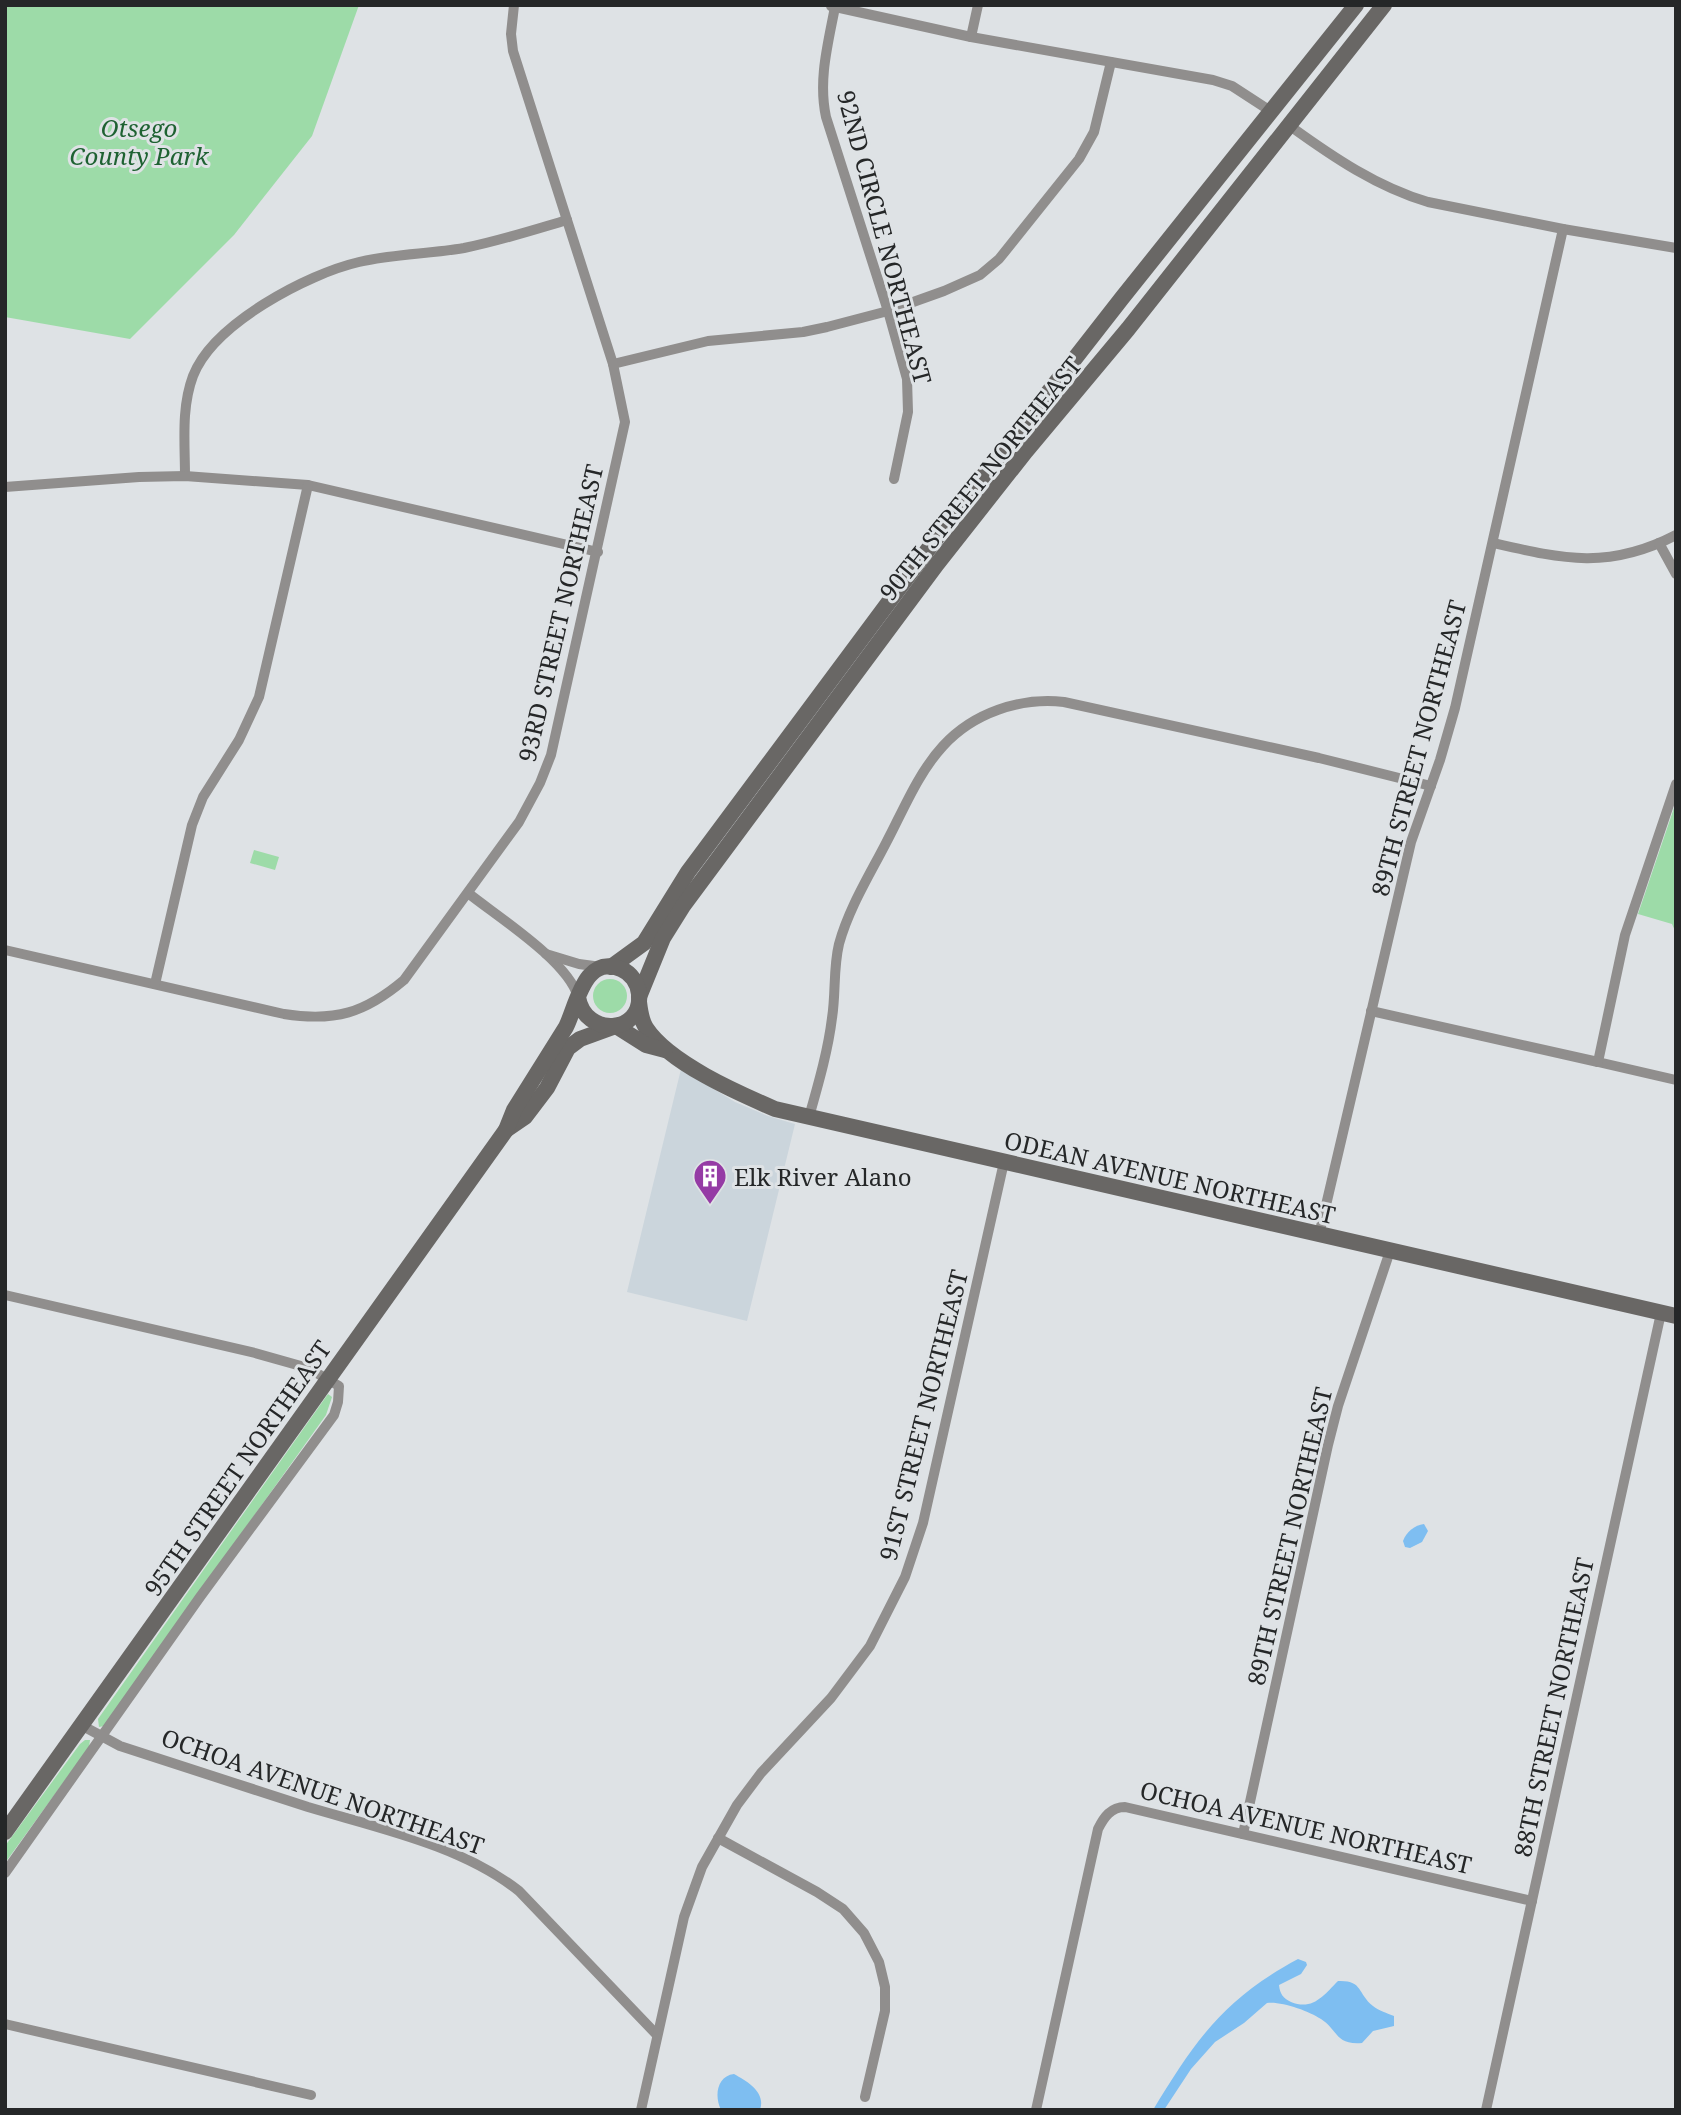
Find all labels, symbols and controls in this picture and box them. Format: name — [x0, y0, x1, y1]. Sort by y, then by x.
street label: 92ND CIRCLE NORTHEAST — [830, 86, 940, 388]
park label: Otsego County Park — [70, 111, 210, 172]
street label: 90TH STREET NORTHEAST — [871, 349, 1089, 607]
street label: 93RD STREET NORTHEAST — [510, 461, 610, 765]
street label: 89TH STREET NORTHEAST — [1363, 596, 1473, 900]
street label: ODEAN AVENUE NORTHEAST — [1001, 1123, 1339, 1231]
building icon: Elk River Alano — [691, 1157, 729, 1206]
place label: Elk River Alano — [734, 1160, 912, 1193]
street label: 91ST STREET NORTHEAST — [871, 1266, 975, 1564]
street label: 95TH STREET NORTHEAST — [136, 1333, 338, 1602]
street label: 89TH STREET NORTHEAST — [1239, 1383, 1339, 1688]
street label: 88TH STREET NORTHEAST — [1505, 1554, 1601, 1860]
street label: OCHOA AVENUE NORTHEAST — [157, 1720, 489, 1862]
street label: OCHOA AVENUE NORTHEAST — [1137, 1773, 1475, 1881]

